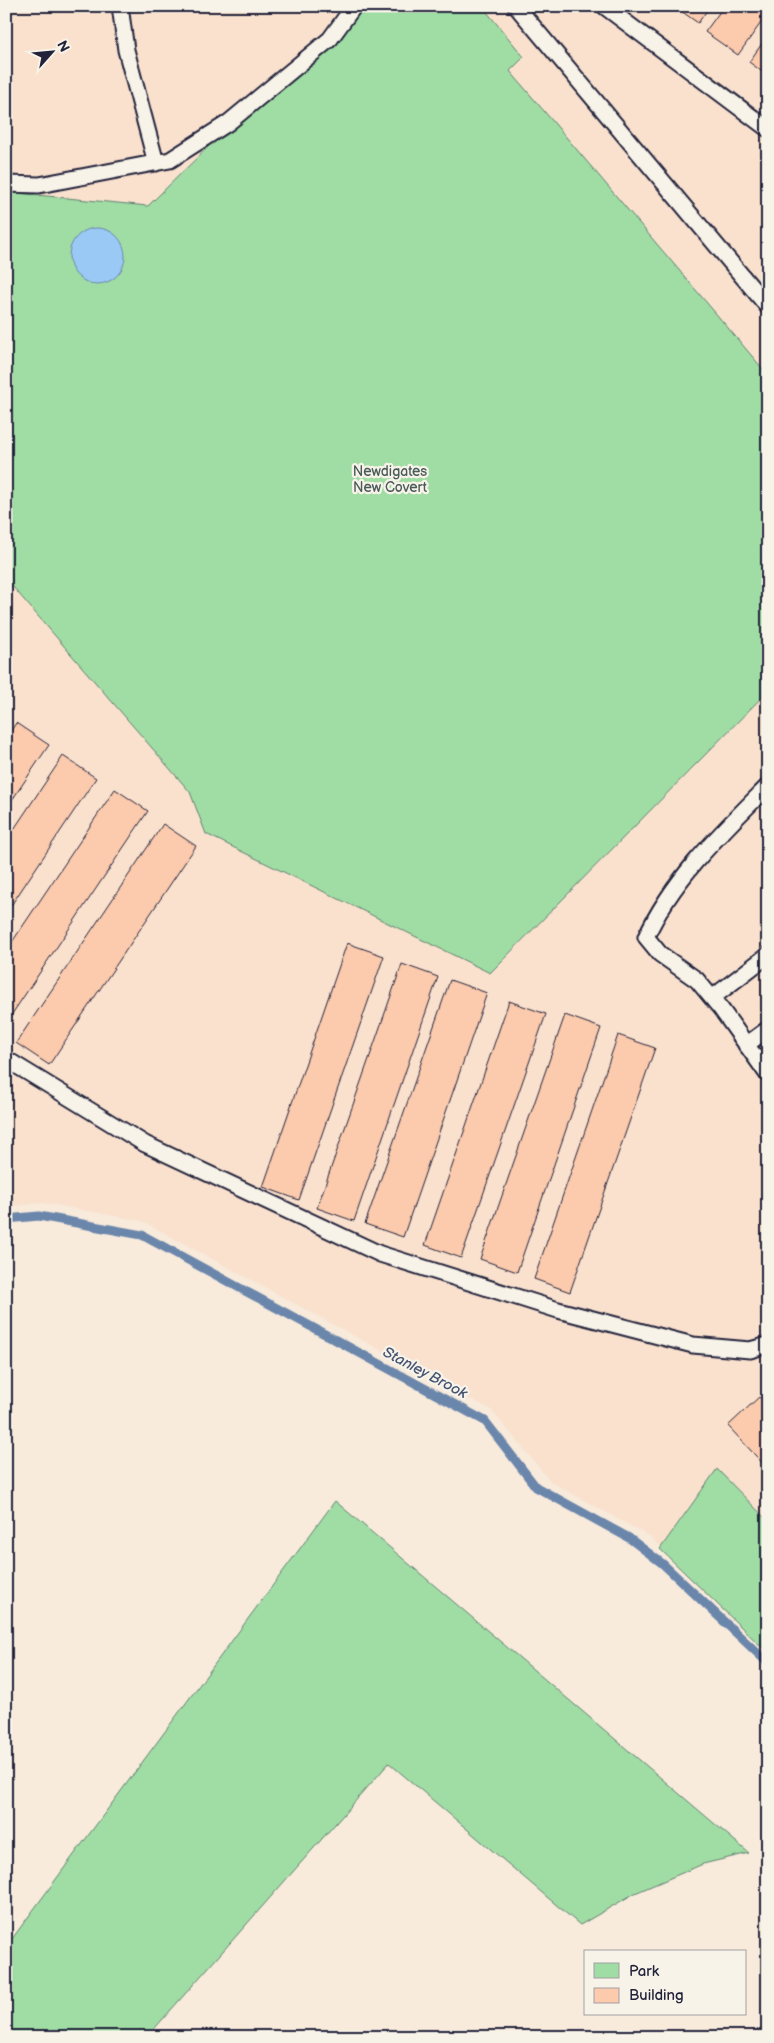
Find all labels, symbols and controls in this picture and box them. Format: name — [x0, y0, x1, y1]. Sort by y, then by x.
north arrow — [28, 28, 78, 78]
text: N — [53, 38, 73, 55]
park label: Newdigates New Covert — [353, 463, 428, 496]
water label: Stanley Brook — [379, 1343, 471, 1404]
legend — [584, 1950, 746, 2016]
text: Park — [629, 1962, 660, 1981]
text: Building — [629, 1986, 684, 2005]

